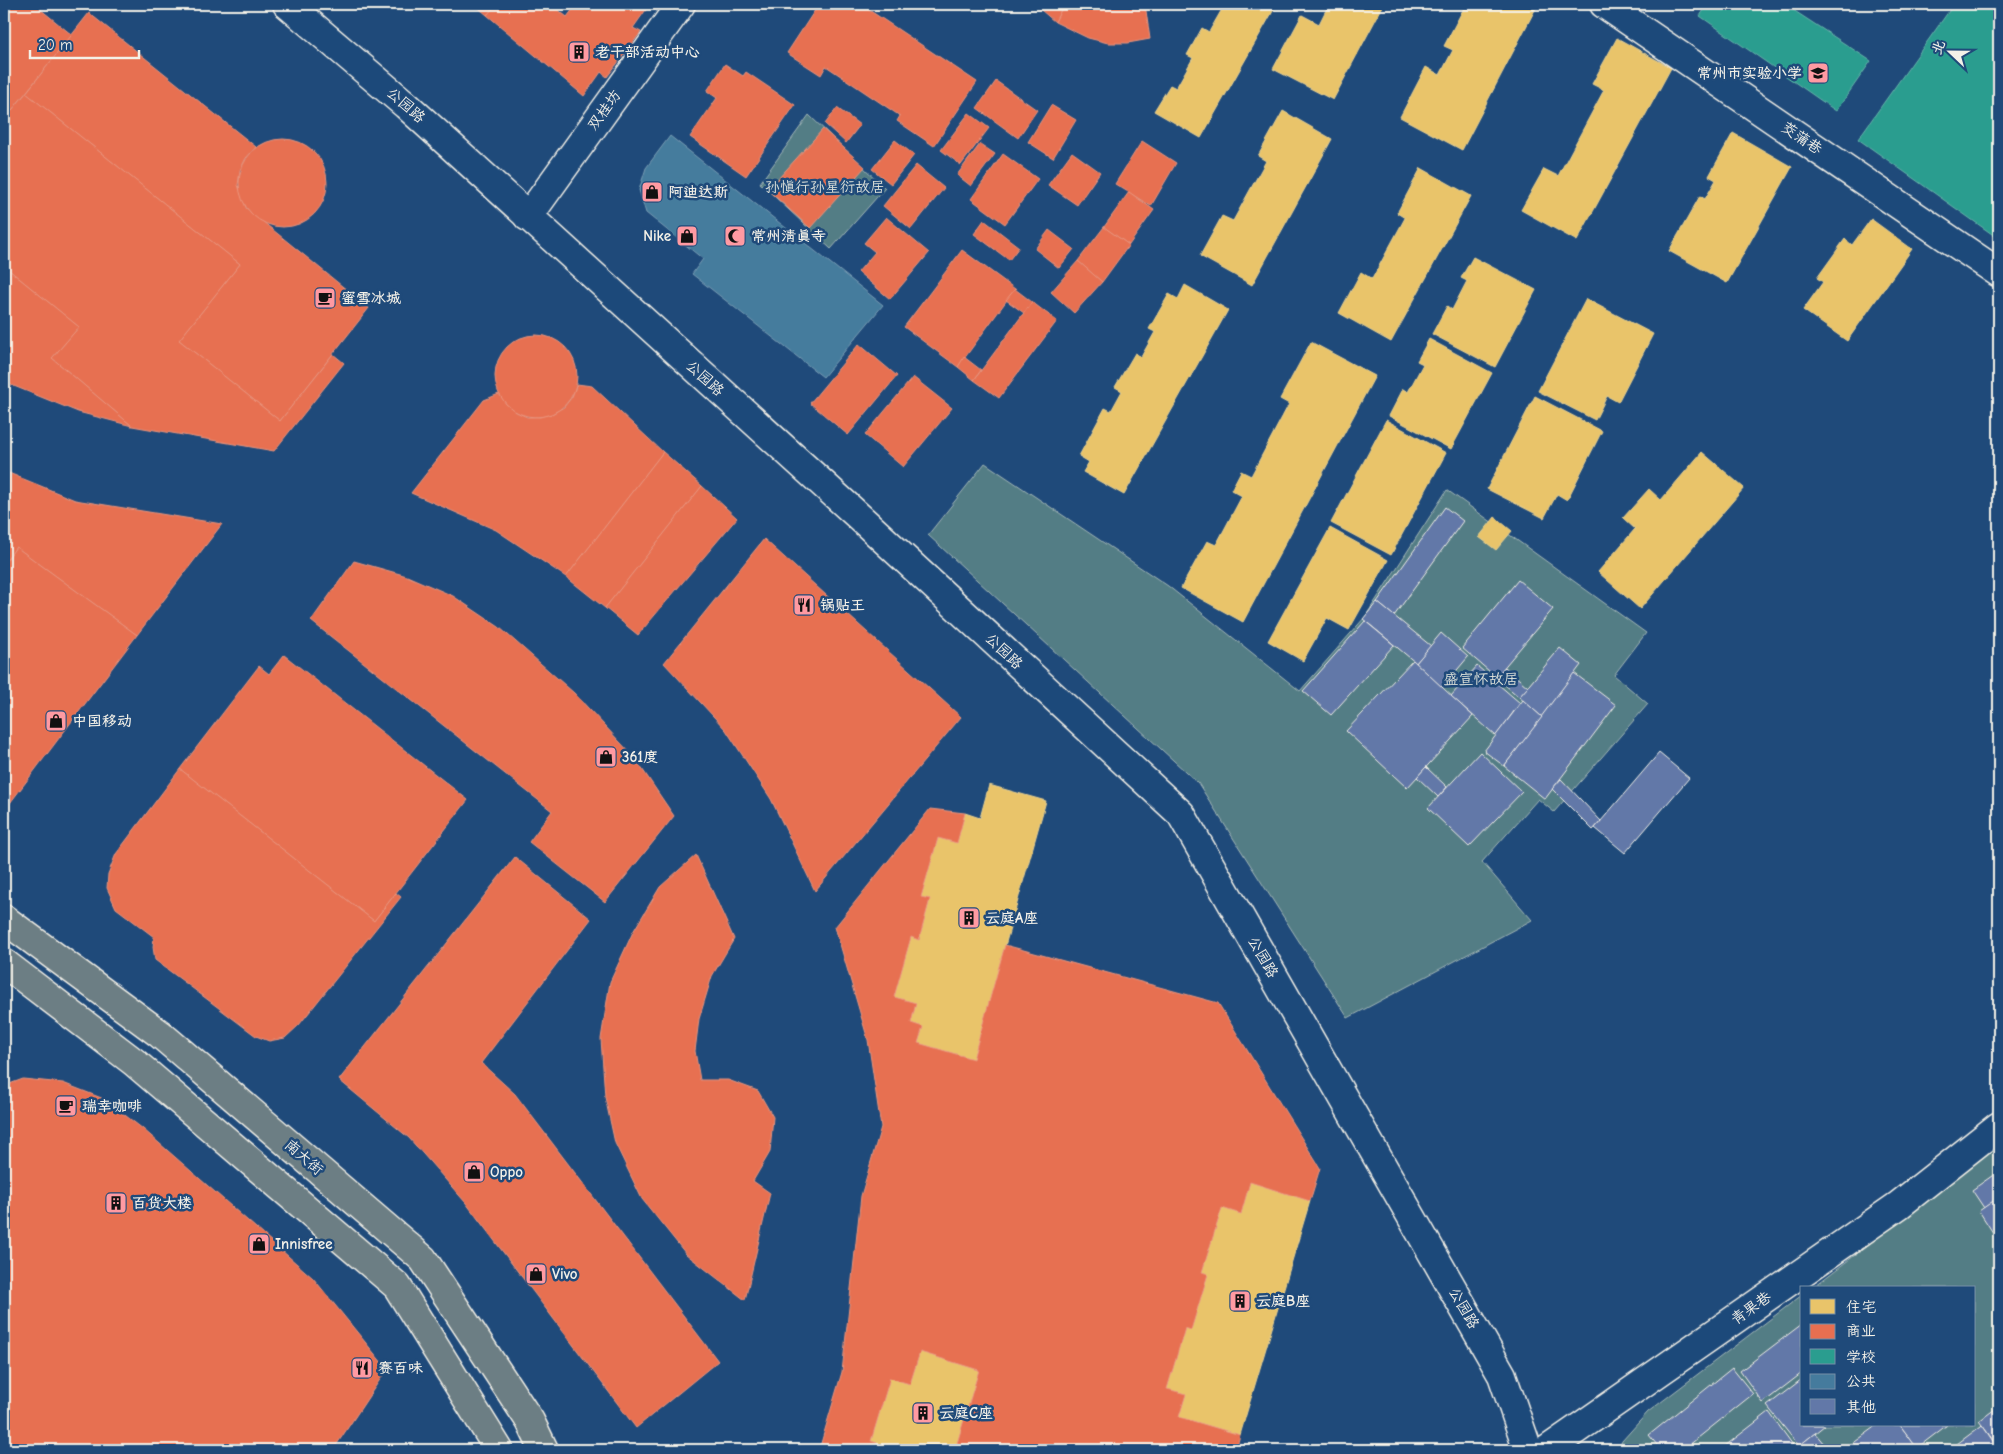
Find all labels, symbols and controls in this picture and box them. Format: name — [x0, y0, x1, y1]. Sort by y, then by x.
scale bar — [30, 28, 139, 60]
north arrow — [1926, 28, 1976, 78]
text: 20 m — [38, 36, 72, 54]
text: 北 — [1928, 38, 1949, 57]
building icon: 老干部活动中心 — [567, 40, 591, 64]
place label: 老干部活动中心 — [595, 43, 700, 61]
school or university icon: 常州市实验小学 — [1806, 61, 1830, 85]
place label: 常州市实验小学 — [1697, 64, 1802, 82]
street label: 公园路 — [383, 83, 429, 127]
street label: 双桂坊 — [583, 87, 625, 133]
street label: 茭蒲巷 — [1778, 118, 1826, 158]
park label: 孙慎行孙星衍故居 — [765, 178, 885, 196]
shop icon: 阿迪达斯 — [640, 180, 664, 204]
place label: 阿迪达斯 — [668, 183, 728, 201]
shop icon: Nike — [675, 224, 699, 248]
mosque icon: 常州清真寺 — [723, 224, 747, 248]
place label: Nike — [643, 227, 671, 245]
place label: 常州清真寺 — [751, 227, 826, 245]
cafe icon: 蜜雪冰城 — [313, 286, 337, 310]
place label: 蜜雪冰城 — [341, 289, 401, 307]
street label: 公园路 — [682, 356, 728, 400]
restaurant icon: 锅贴王 — [792, 593, 816, 617]
place label: 锅贴王 — [820, 596, 865, 614]
street label: 公园路 — [981, 629, 1027, 673]
park label: 盛宣怀故居 — [1443, 670, 1519, 688]
shop icon: 中国移动 — [44, 709, 68, 733]
place label: 中国移动 — [72, 712, 132, 730]
shop icon: 361度 — [594, 745, 618, 769]
place label: 361度 — [622, 748, 658, 766]
building icon: 云庭A座 — [957, 906, 981, 930]
place label: 云庭A座 — [985, 909, 1038, 927]
street label: 公园路 — [1244, 933, 1282, 981]
cafe icon: 瑞幸咖啡 — [54, 1094, 78, 1118]
place label: 瑞幸咖啡 — [82, 1097, 142, 1115]
street label: 南大街 — [281, 1135, 327, 1179]
shop icon: Oppo — [462, 1160, 486, 1184]
place label: Oppo — [490, 1163, 523, 1181]
building icon: 百货大楼 — [104, 1191, 128, 1215]
place label: 百货大楼 — [132, 1194, 192, 1212]
shop icon: Innisfree — [247, 1232, 271, 1256]
place label: Innisfree — [275, 1235, 333, 1253]
shop icon: Vivo — [524, 1262, 548, 1286]
place label: Vivo — [552, 1265, 578, 1283]
street label: 公园路 — [1445, 1284, 1483, 1332]
legend — [1800, 1286, 1976, 1426]
street label: 青果巷 — [1727, 1288, 1775, 1328]
building icon: 云庭B座 — [1228, 1289, 1252, 1313]
place label: 云庭B座 — [1256, 1292, 1310, 1310]
text: 住宅 — [1846, 1298, 1876, 1316]
text: 商业 — [1846, 1322, 1876, 1340]
text: 学校 — [1846, 1348, 1876, 1366]
restaurant icon: 赛百味 — [350, 1356, 374, 1380]
place label: 赛百味 — [378, 1359, 423, 1377]
text: 公共 — [1846, 1372, 1876, 1390]
text: 其他 — [1846, 1398, 1876, 1416]
building icon: 云庭C座 — [911, 1401, 935, 1425]
place label: 云庭C座 — [939, 1404, 993, 1422]

